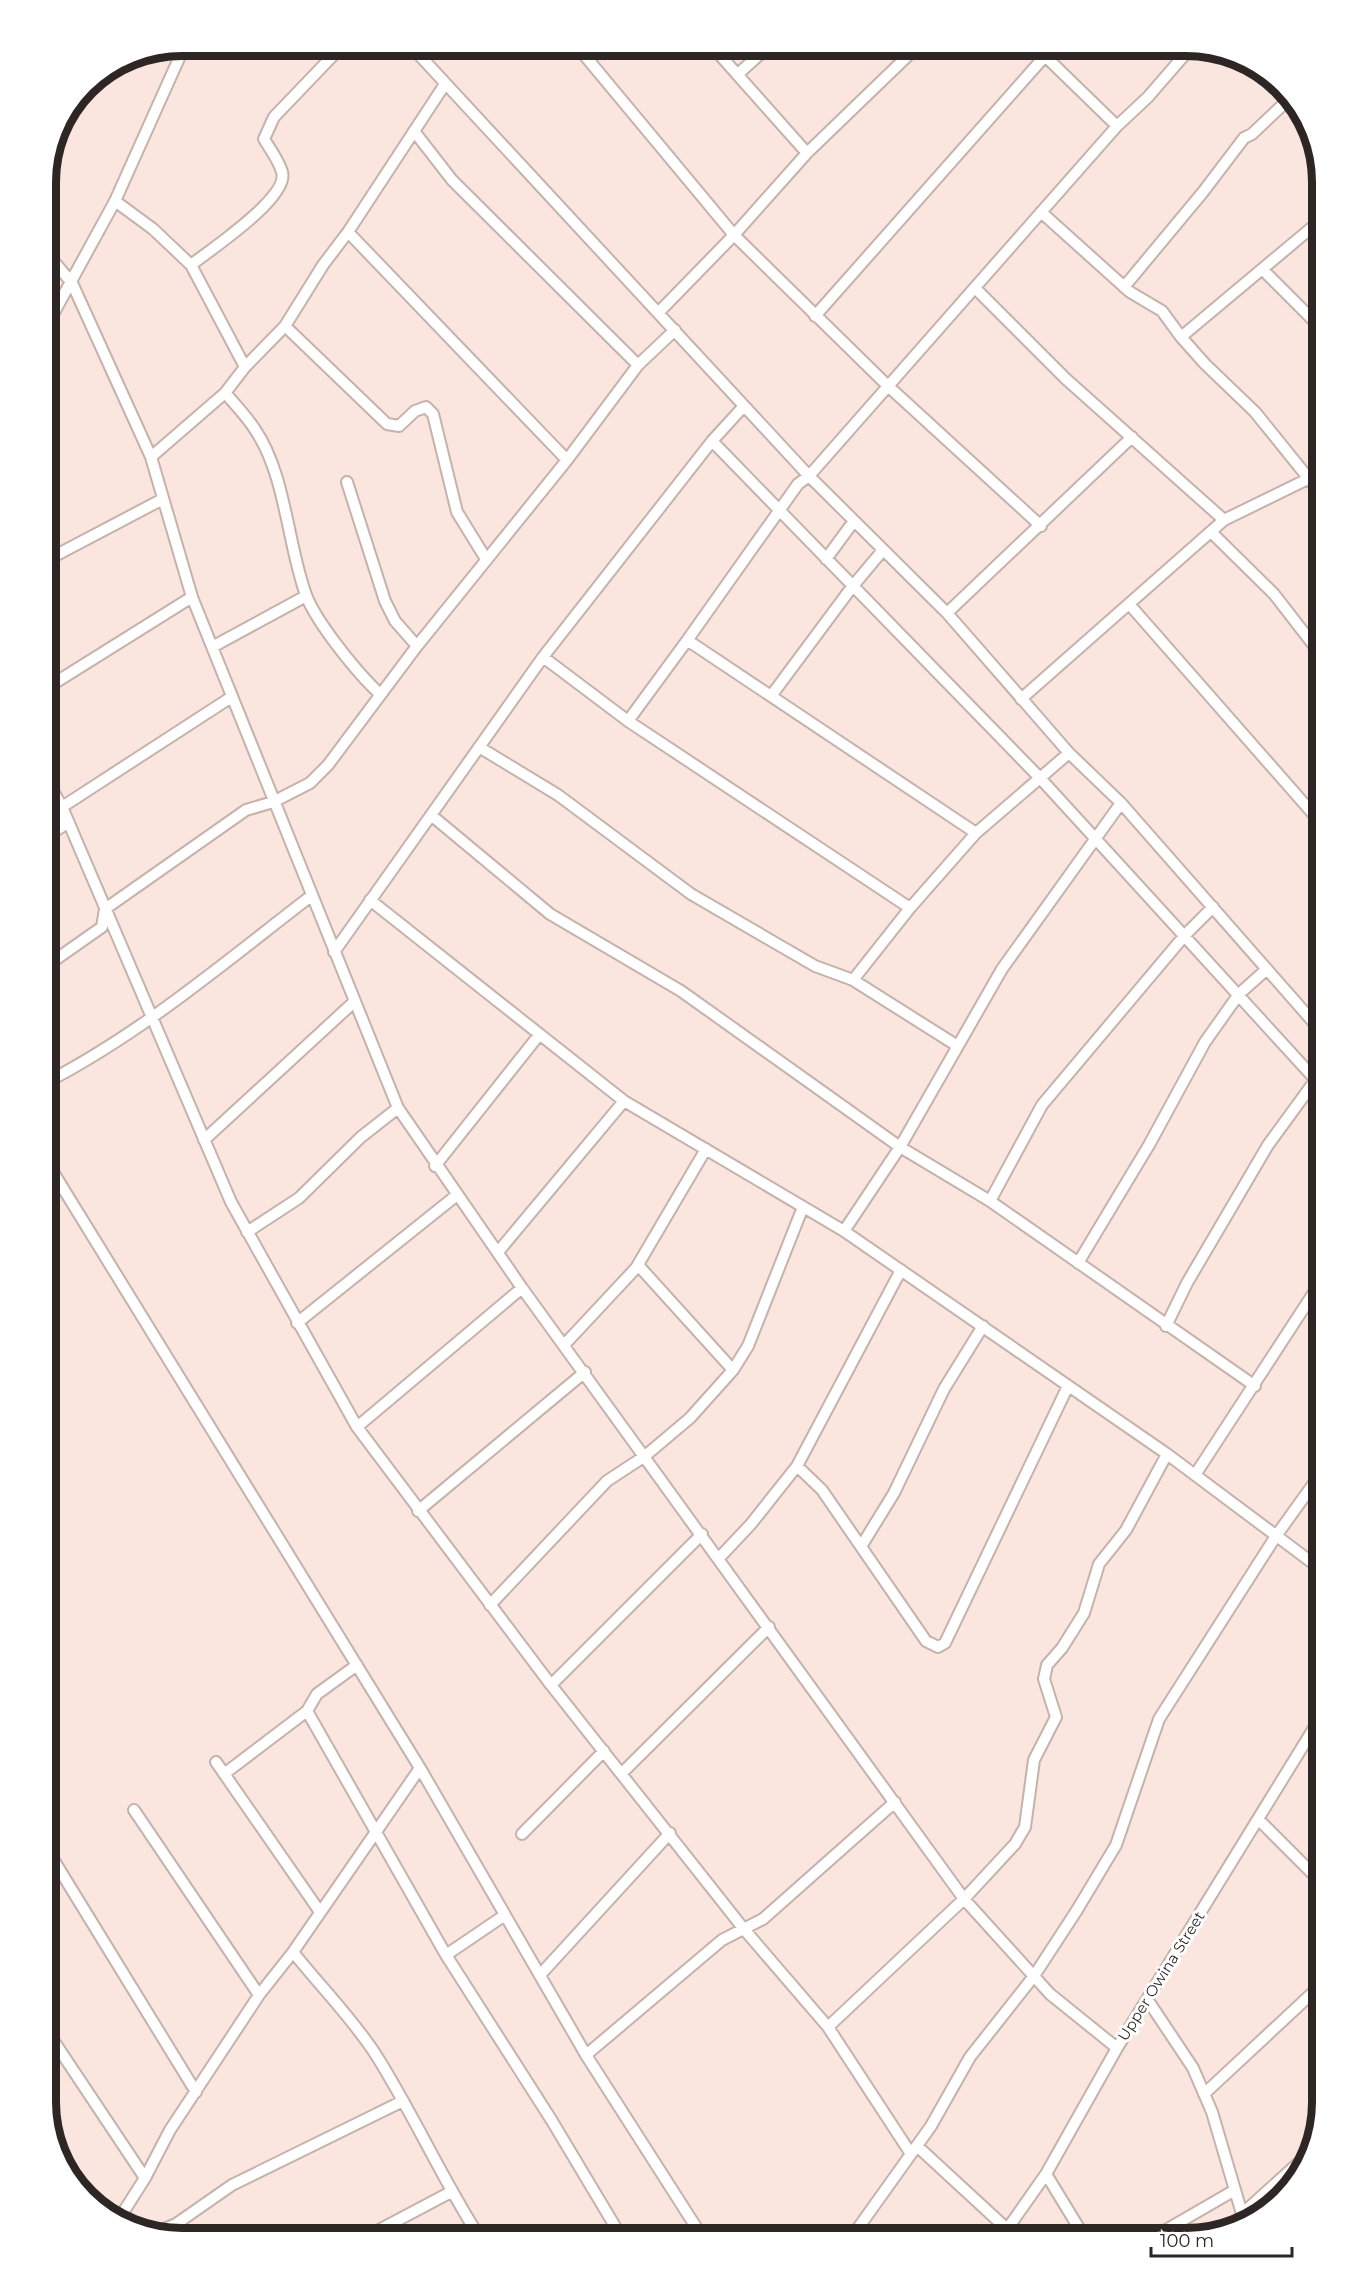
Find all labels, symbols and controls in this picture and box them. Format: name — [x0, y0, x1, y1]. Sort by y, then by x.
street label: Upper Owina Street — [1113, 1908, 1209, 2044]
scale bar — [1151, 2220, 1292, 2258]
text: 100 m — [1160, 2230, 1214, 2252]

